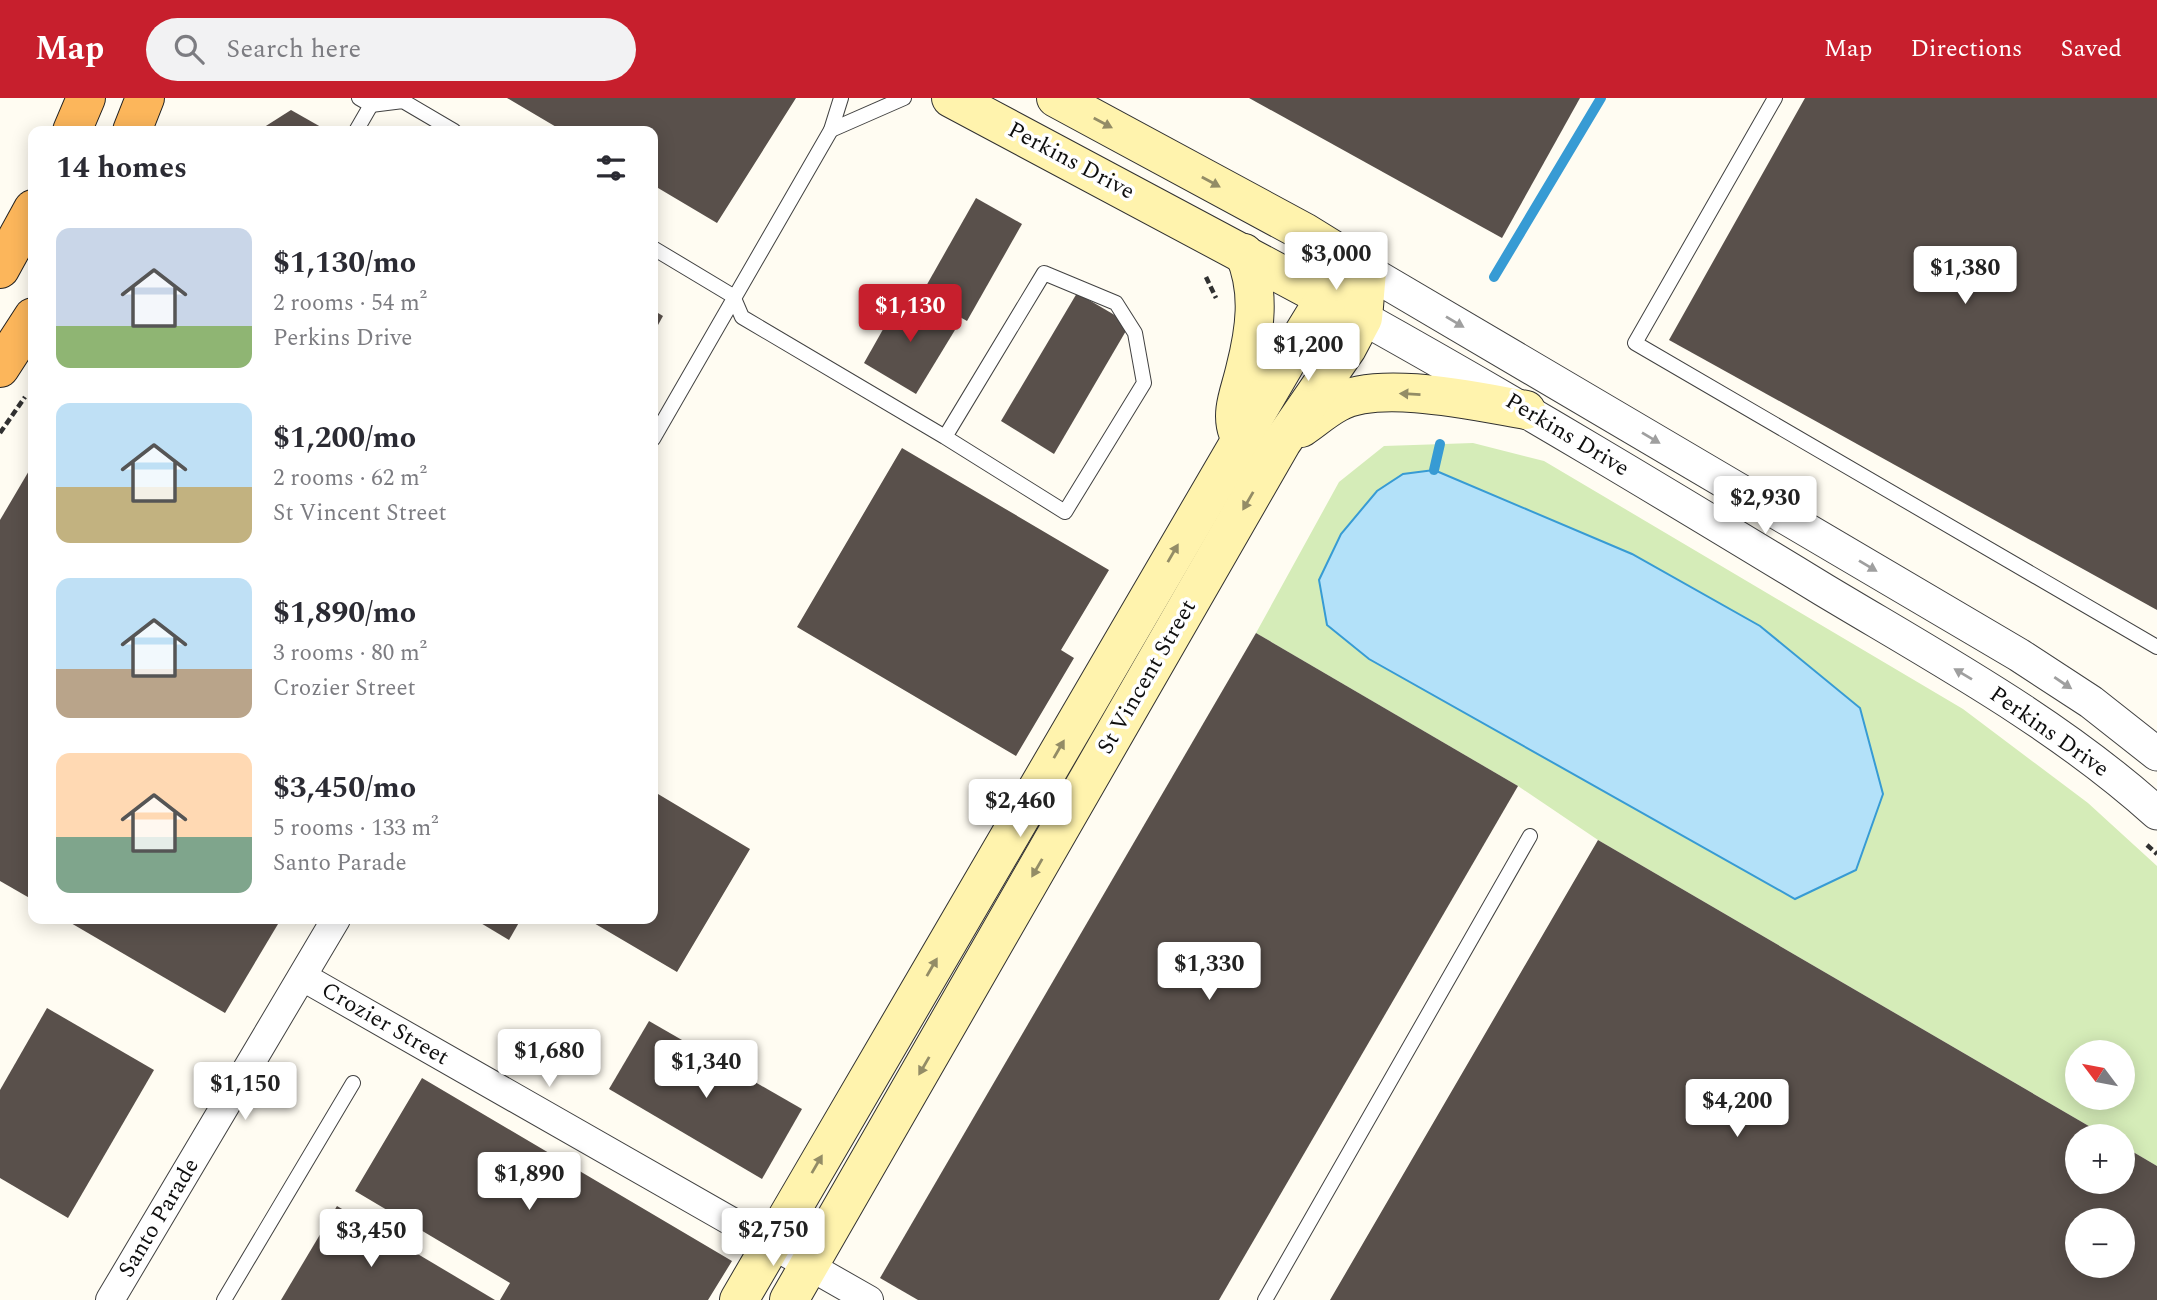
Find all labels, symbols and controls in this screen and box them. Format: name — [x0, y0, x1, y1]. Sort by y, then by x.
search box — [146, 18, 636, 81]
text: Map — [35, 24, 104, 74]
text: Search here — [226, 29, 361, 69]
icon: search — [170, 30, 208, 68]
text: Map — [1824, 31, 1872, 67]
text: Directions — [1910, 31, 2022, 67]
text: Saved — [2060, 31, 2122, 67]
street label: Perkins Drive — [1001, 113, 1141, 209]
one-way arrow — [1094, 117, 1114, 129]
text: 14 homes — [56, 145, 187, 191]
icon: filters — [592, 149, 630, 187]
one-way arrow — [1201, 175, 1221, 187]
pin: $3,000 — [1279, 232, 1393, 292]
text: $3,000 — [1301, 237, 1371, 272]
text: $1,130/mo — [273, 240, 416, 286]
pin: $1,380 — [1908, 246, 2022, 306]
text: $1,380 — [1930, 251, 2000, 286]
icon: home — [112, 256, 196, 340]
pin: $1,130 — [853, 285, 967, 344]
text: 2 rooms · 54 m² — [273, 286, 427, 321]
text: $1,130 — [875, 289, 945, 324]
one-way arrow — [1446, 316, 1465, 328]
text: Perkins Drive — [273, 321, 412, 356]
pin: $1,200 — [1251, 324, 1365, 383]
text: $1,200 — [1273, 328, 1343, 363]
street label: Perkins Drive — [1498, 384, 1636, 486]
one-way arrow — [1399, 389, 1421, 400]
text: $1,200/mo — [273, 415, 416, 461]
icon: home — [112, 431, 196, 515]
one-way arrow — [1642, 431, 1661, 444]
text: 2 rooms · 62 m² — [273, 461, 427, 496]
pin: $2,930 — [1708, 476, 1822, 536]
text: $2,930 — [1730, 481, 1800, 516]
one-way arrow — [1242, 492, 1254, 511]
text: St Vincent Street — [273, 496, 447, 531]
one-way arrow — [1167, 543, 1180, 562]
one-way arrow — [1859, 560, 1878, 572]
text: $1,890/mo — [273, 590, 416, 636]
street label: St Vincent Street — [1088, 593, 1206, 761]
icon: home — [112, 606, 196, 690]
text: 3 rooms · 80 m² — [273, 636, 427, 671]
one-way arrow — [1953, 667, 1972, 680]
text: Crozier Street — [273, 671, 416, 706]
one-way arrow — [2053, 677, 2073, 690]
street label: Perkins Drive — [1982, 678, 2116, 786]
one-way arrow — [1053, 740, 1065, 759]
text: $3,450/mo — [273, 765, 416, 811]
pin: $2,460 — [963, 780, 1077, 839]
icon: home — [112, 781, 196, 865]
text: $2,460 — [985, 784, 1055, 819]
text: 5 rooms · 133 m² — [273, 811, 439, 846]
text: Santo Parade — [273, 846, 407, 881]
one-way arrow — [1031, 859, 1043, 878]
pin: $1,330 — [1152, 942, 1266, 1002]
text: $1,330 — [1174, 947, 1244, 982]
one-way arrow — [926, 958, 938, 977]
street label: Crozier Street — [314, 973, 456, 1075]
pin: $1,680 — [492, 1030, 606, 1089]
text: $1,680 — [514, 1034, 584, 1069]
pin: $1,340 — [649, 1040, 763, 1100]
north arrow — [2065, 1040, 2135, 1110]
map controls — [2065, 1040, 2135, 1278]
text: $1,340 — [671, 1045, 741, 1080]
one-way arrow — [918, 1056, 930, 1075]
pin: $1,150 — [188, 1062, 302, 1122]
text: $1,150 — [210, 1067, 280, 1102]
pin: $4,200 — [1680, 1080, 1794, 1139]
text: $4,200 — [1702, 1084, 1772, 1119]
button: + — [2065, 1124, 2135, 1194]
street label: Santo Parade — [110, 1152, 208, 1284]
pin: $1,890 — [472, 1152, 586, 1212]
one-way arrow — [811, 1154, 824, 1173]
text: $1,890 — [494, 1157, 564, 1192]
pin: $2,750 — [716, 1208, 830, 1268]
button: − — [2065, 1208, 2135, 1278]
pin: $3,450 — [314, 1210, 428, 1269]
text: $2,750 — [738, 1213, 808, 1248]
text: $3,450 — [336, 1214, 406, 1249]

